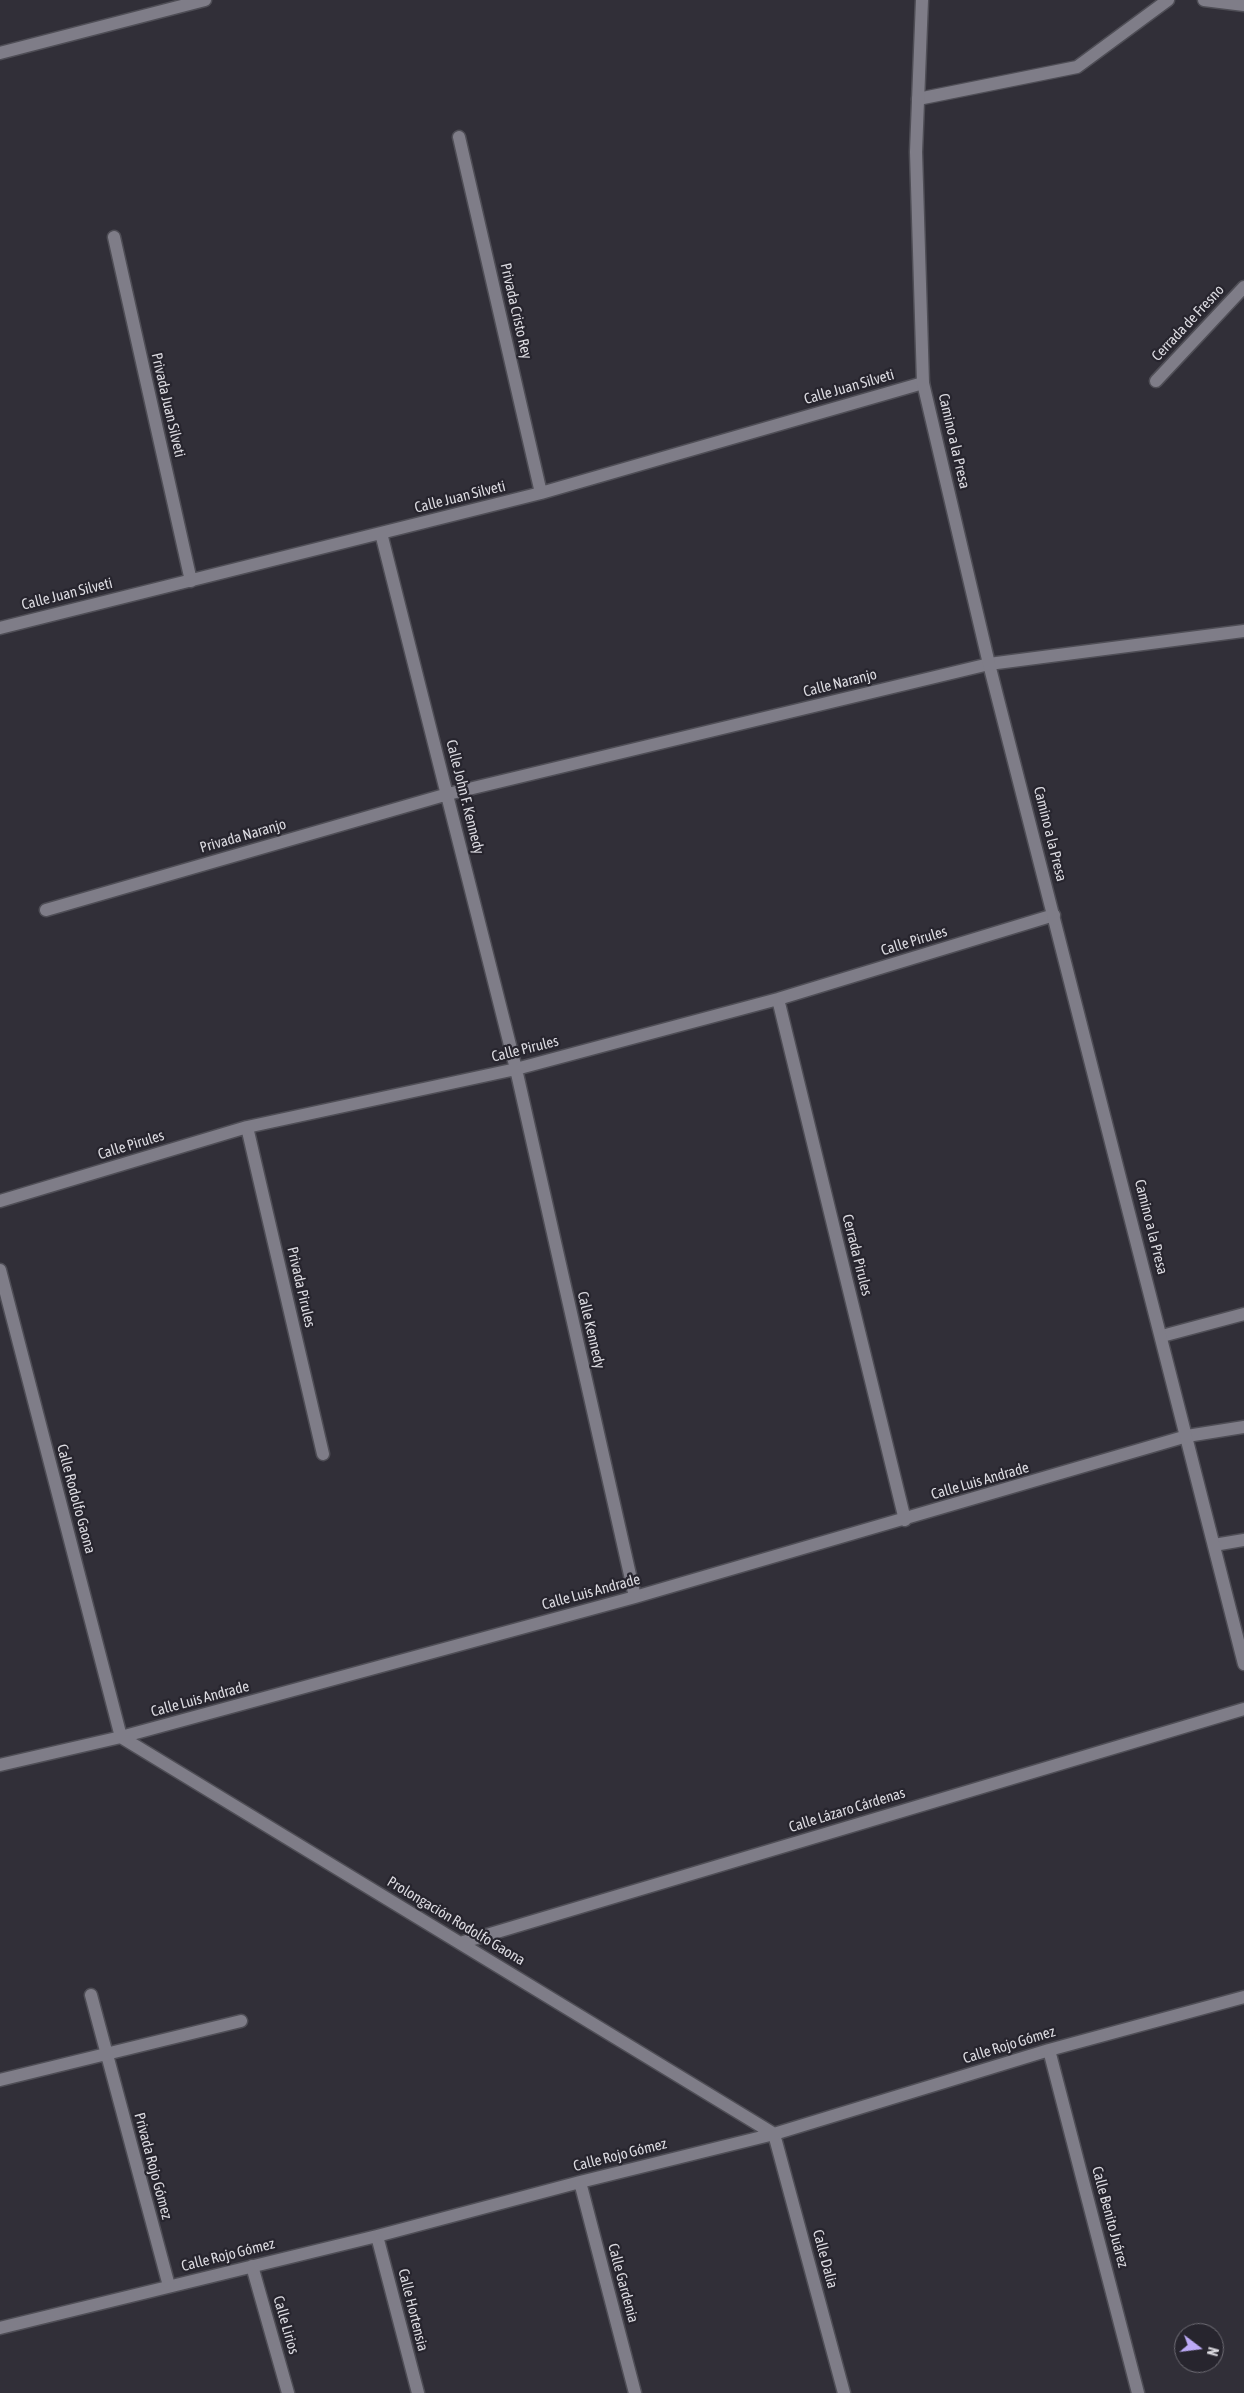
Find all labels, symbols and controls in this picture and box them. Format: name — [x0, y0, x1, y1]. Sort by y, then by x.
street label: Privada Cristo Rey — [496, 261, 536, 361]
street label: Cerrada de Fresno — [1148, 281, 1228, 365]
street label: Privada Juan Silveti — [147, 351, 189, 459]
street label: Calle Juan Silveti — [802, 366, 896, 408]
street label: Camino a la Presa — [934, 392, 974, 490]
street label: Calle Juan Silveti — [413, 477, 507, 517]
street label: Calle Juan Silveti — [20, 574, 114, 614]
street label: Calle Naranjo — [801, 665, 879, 701]
street label: Calle John F. Kennedy — [442, 738, 488, 856]
street label: Camino a la Presa — [1030, 785, 1070, 883]
street label: Privada Naranjo — [198, 815, 288, 857]
street label: Calle Pirules — [879, 922, 949, 960]
street label: Calle Pirules — [490, 1032, 560, 1066]
street label: Calle Pirules — [96, 1126, 166, 1164]
street label: Camino a la Presa — [1131, 1178, 1171, 1276]
street label: Cerrada Pirules — [838, 1212, 876, 1298]
street label: Privada Pirules — [283, 1245, 319, 1329]
street label: Calle Kennedy — [573, 1290, 609, 1370]
street label: Calle Rodolfo Gaona — [53, 1442, 99, 1556]
street label: Calle Luis Andrade — [929, 1458, 1031, 1504]
street label: Calle Luis Andrade — [540, 1570, 642, 1614]
street label: Calle Luis Andrade — [149, 1677, 251, 1721]
street label: Calle Lázaro Cárdenas — [787, 1784, 907, 1836]
street label: Prolongación Rodolfo Gaona — [384, 1873, 528, 1969]
street label: Calle Rojo Gómez — [961, 2022, 1057, 2068]
street label: Privada Rojo Gómez — [130, 2111, 176, 2221]
street label: Calle Rojo Gómez — [571, 2135, 669, 2175]
street label: Calle Benito Juárez — [1088, 2164, 1132, 2270]
street label: Calle Dalia — [809, 2228, 841, 2290]
street label: Calle Rojo Gómez — [179, 2235, 277, 2275]
street label: Calle Gardenia — [604, 2241, 642, 2325]
street label: Calle Hortensia — [394, 2267, 432, 2353]
street label: Calle Lirios — [269, 2294, 303, 2356]
north arrow — [1174, 2323, 1224, 2373]
text: N — [1204, 2346, 1221, 2358]

